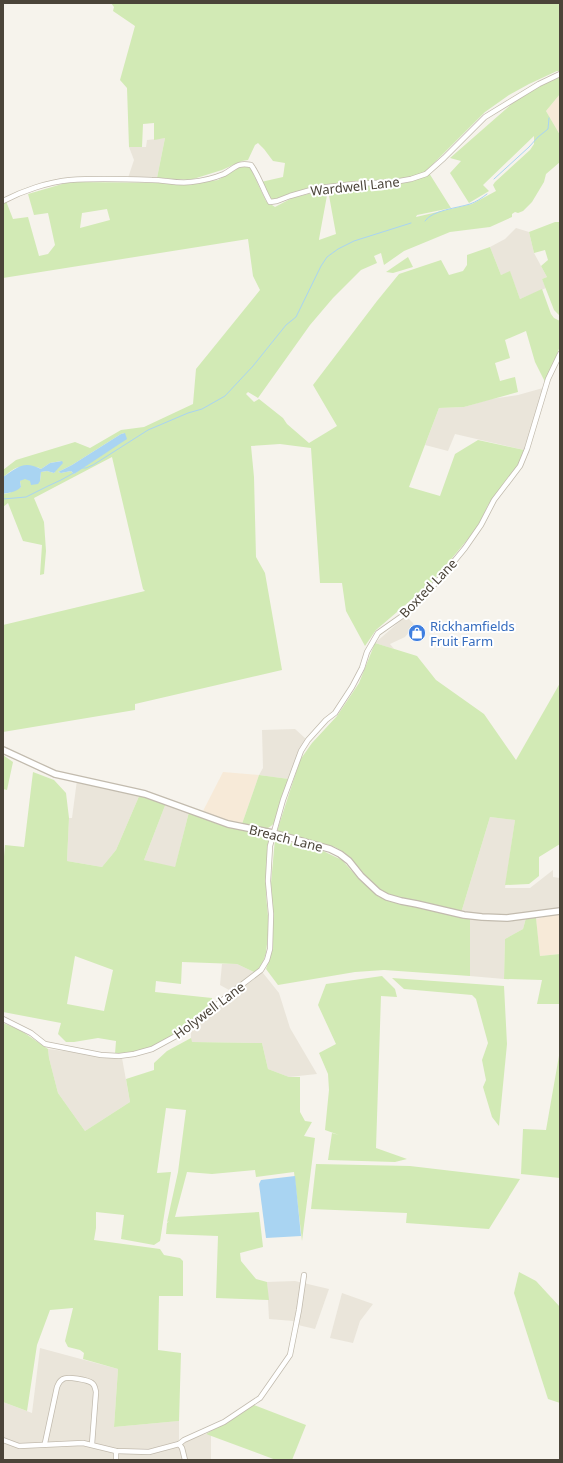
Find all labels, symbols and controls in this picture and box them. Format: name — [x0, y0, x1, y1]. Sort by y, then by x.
street label: Wardwell Lane — [310, 172, 400, 200]
street label: Boxted Lane — [395, 554, 461, 622]
place label: Rickhamfields Fruit Farm — [430, 617, 515, 650]
shop icon: Rickhamfields Fruit Farm — [407, 623, 427, 643]
street label: Breach Lane — [247, 820, 325, 856]
street label: Holywell Lane — [170, 977, 248, 1043]

